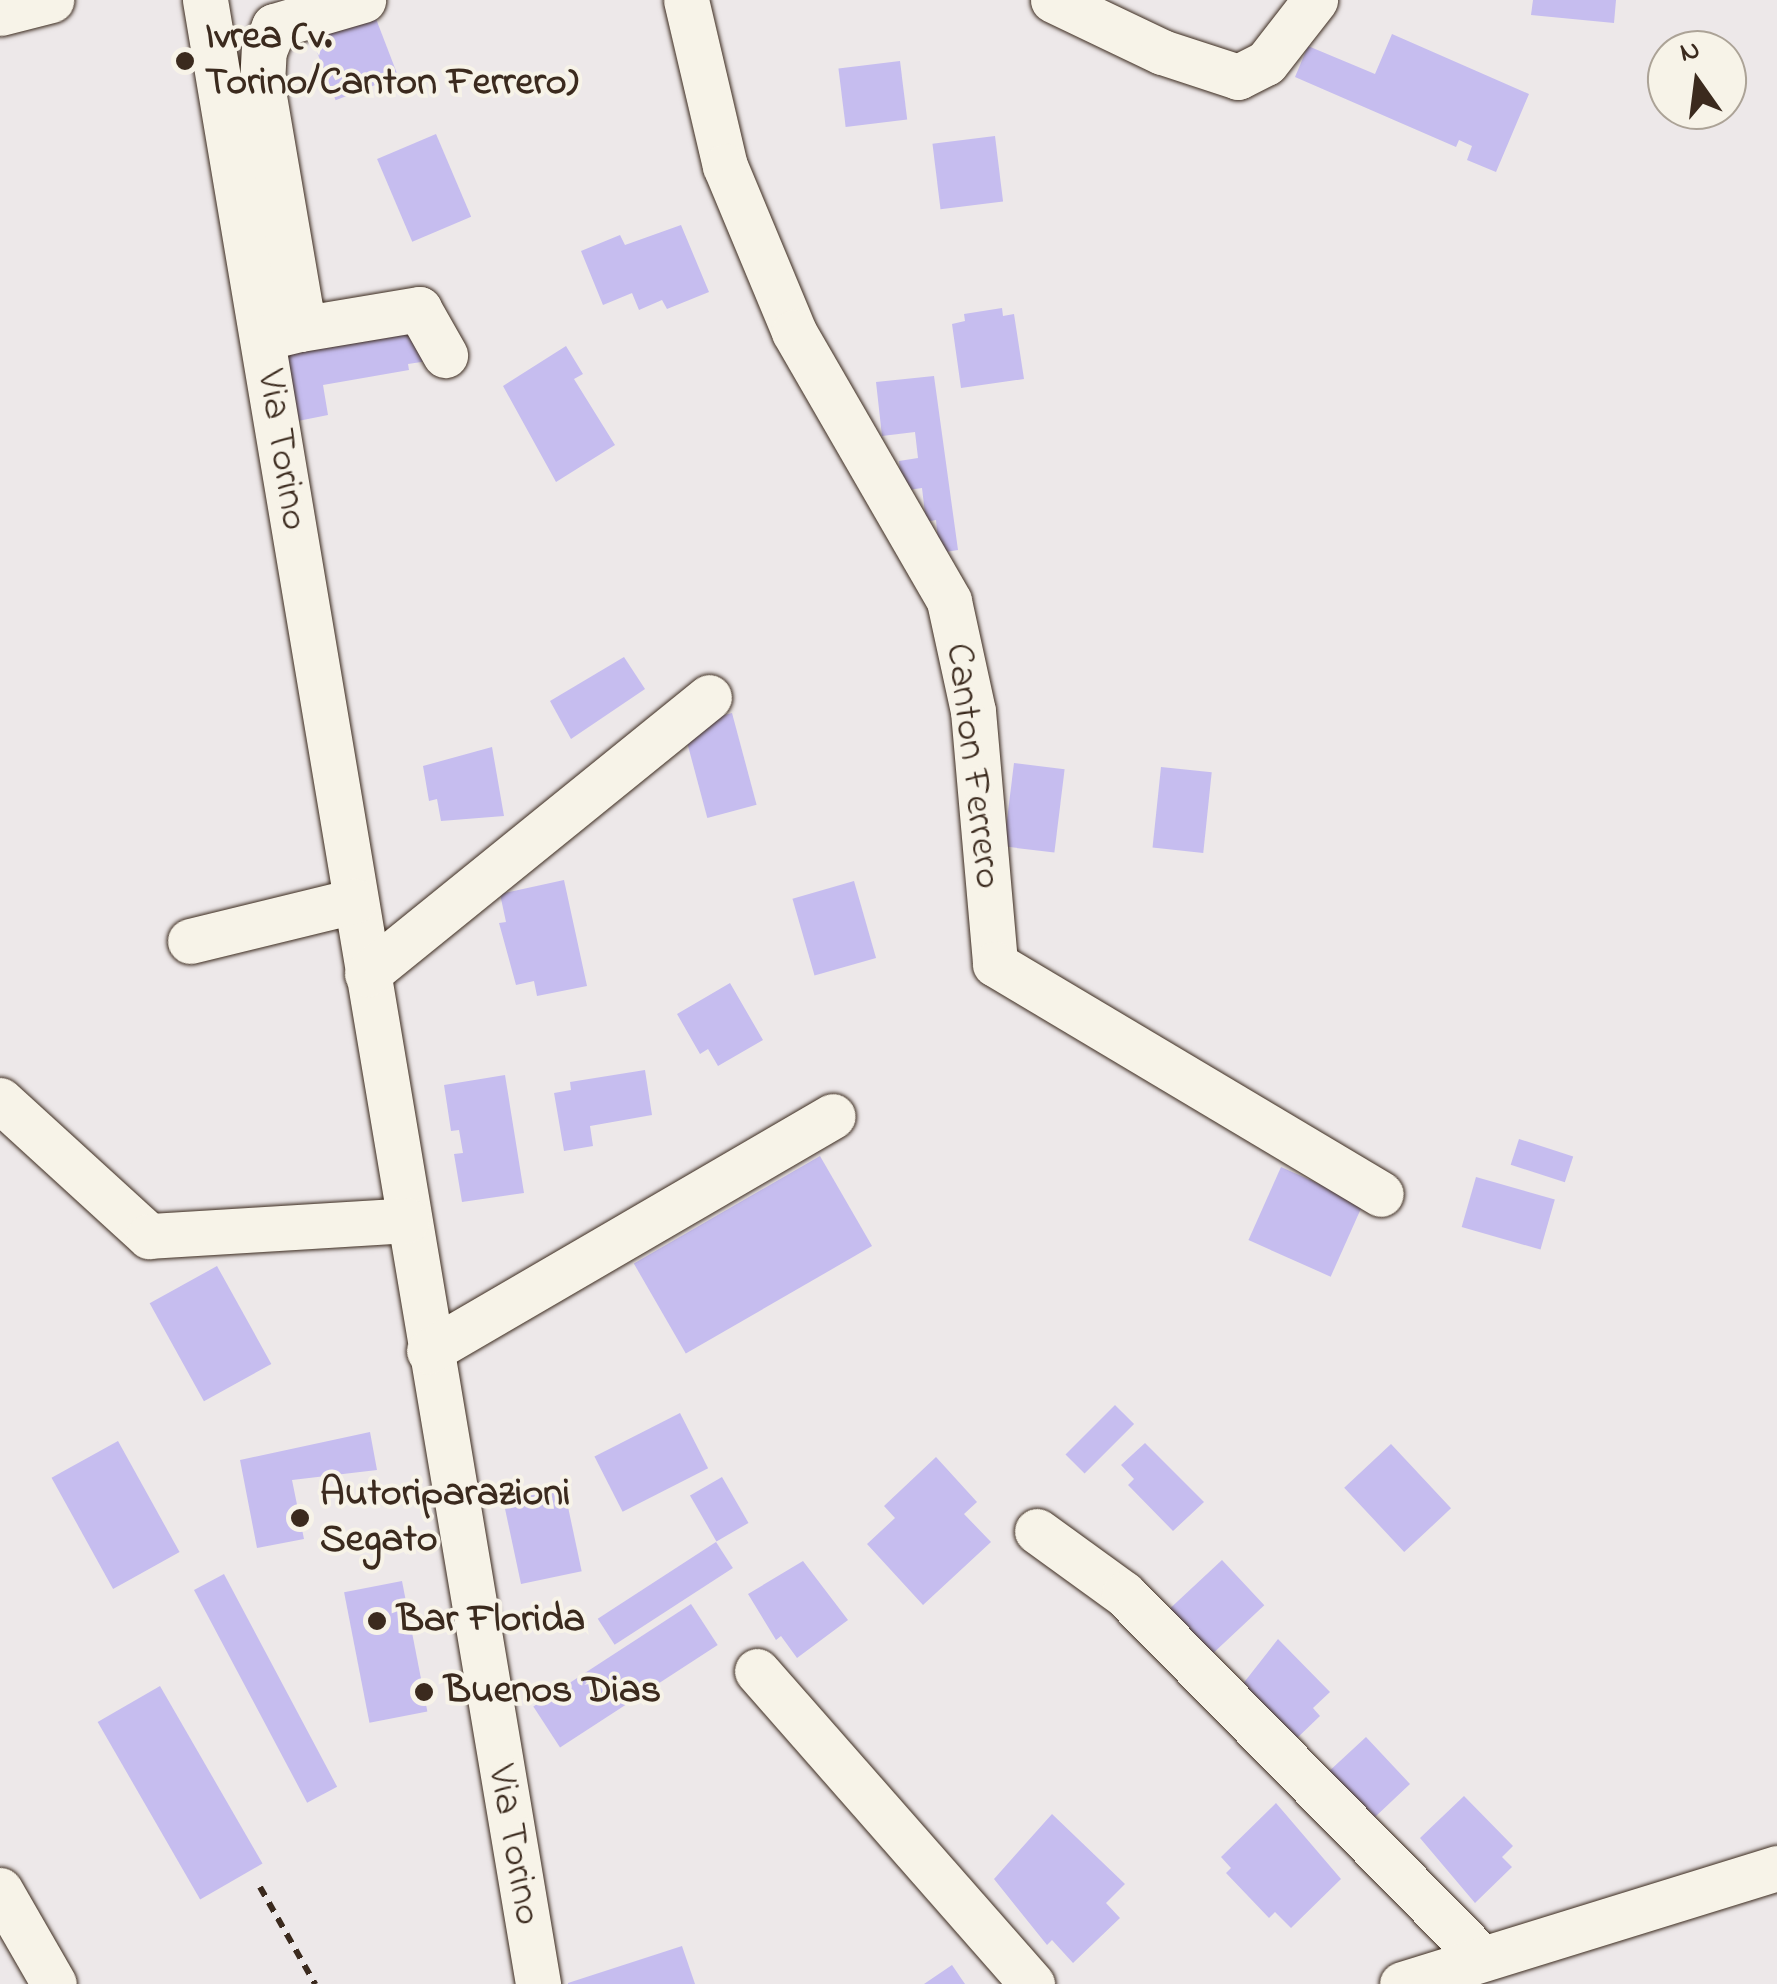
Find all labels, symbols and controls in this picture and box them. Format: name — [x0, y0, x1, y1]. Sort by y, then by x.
place label: Ivrea (v. Torino/Canton Ferrero) — [205, 14, 578, 108]
north arrow — [1647, 30, 1747, 130]
text: N — [1676, 30, 1704, 75]
marker: Ivrea (v. Torino/Canton Ferrero) — [174, 50, 196, 72]
street label: Via Torino — [245, 366, 317, 534]
street label: Canton Ferrero — [933, 640, 1011, 892]
place label: Autoriparazioni Segato — [320, 1471, 570, 1565]
marker: Autoriparazioni Segato — [289, 1507, 311, 1529]
place label: Bar Florida — [397, 1597, 585, 1645]
marker: Bar Florida — [366, 1610, 388, 1632]
place label: Buenos Dias — [444, 1668, 661, 1716]
marker: Buenos Dias — [413, 1681, 435, 1703]
street label: Via Torino — [475, 1761, 551, 1929]

